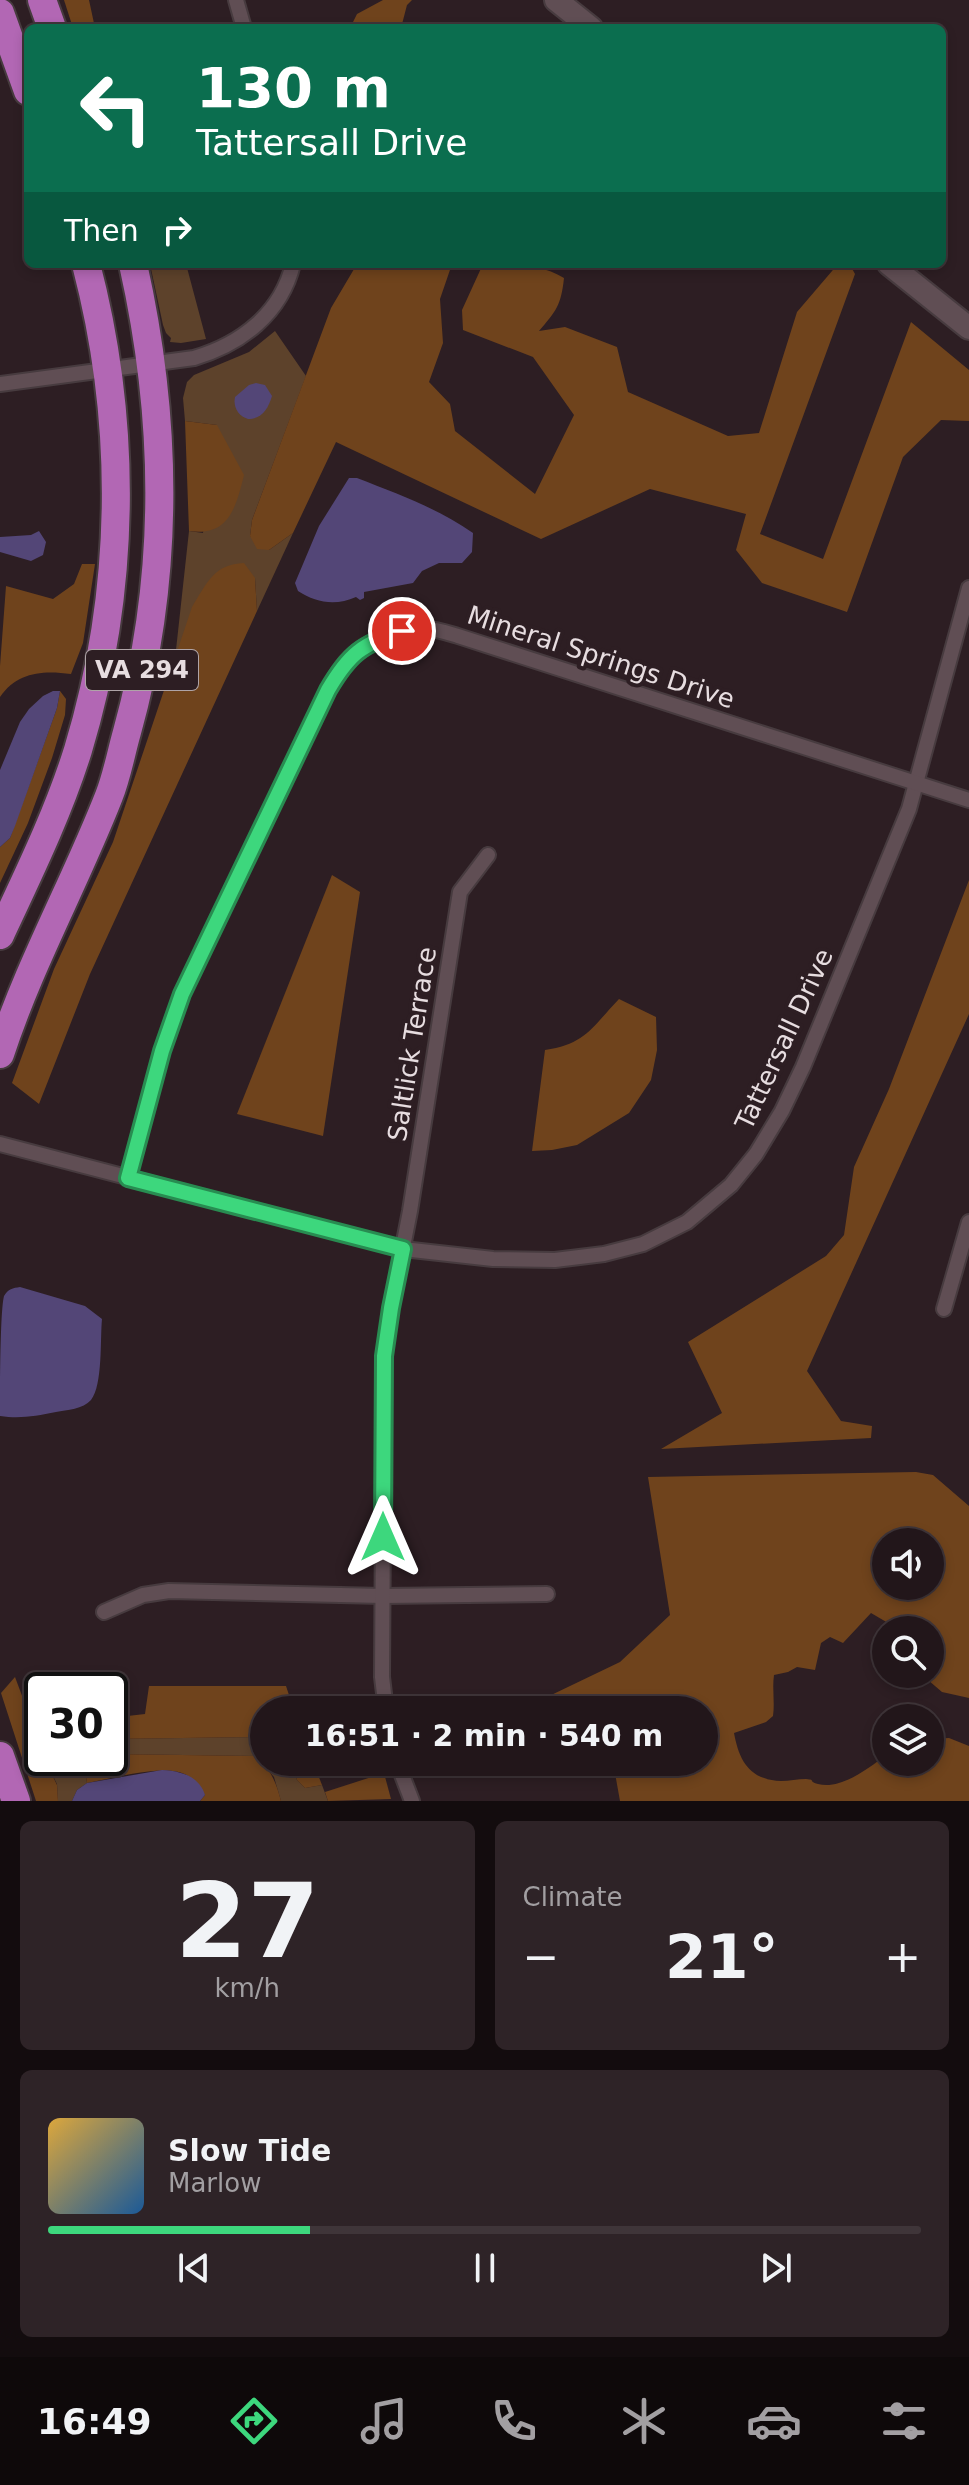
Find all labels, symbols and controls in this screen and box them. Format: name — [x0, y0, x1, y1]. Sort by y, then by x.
text: 130 m — [196, 55, 391, 120]
icon: left — [64, 56, 168, 160]
text: Tattersall Drive — [196, 122, 468, 163]
icon: right — [155, 208, 199, 252]
text: Then — [64, 213, 139, 248]
pin — [368, 597, 436, 665]
street label: Mineral Springs Drive — [464, 600, 738, 714]
icon: arrive — [380, 609, 424, 653]
road number: VA 294 — [86, 650, 198, 690]
street label: Tattersall Drive — [729, 944, 839, 1135]
street label: Saltlick Terrace — [382, 945, 442, 1143]
position arrow — [341, 1495, 425, 1579]
map controls — [872, 1528, 944, 1776]
button: sound — [872, 1528, 944, 1600]
button: search — [872, 1616, 944, 1688]
speed limit sign: 30 — [24, 1672, 128, 1776]
button: layers — [872, 1704, 944, 1776]
text: 16:51 · 2 min · 540 m — [305, 1718, 663, 1753]
text: 27 — [175, 1860, 320, 1982]
text: Climate — [523, 1882, 623, 1912]
text: 21° — [665, 1922, 779, 1992]
text: − — [523, 1931, 559, 1982]
text: + — [884, 1931, 921, 1982]
text: km/h — [214, 1973, 280, 2003]
text: Slow Tide — [168, 2133, 331, 2168]
text: Marlow — [168, 2168, 261, 2198]
icon: previous — [172, 2246, 216, 2290]
icon: pause — [463, 2246, 507, 2290]
icon: next — [754, 2246, 798, 2290]
icon: directions — [226, 2393, 282, 2449]
icon: music — [356, 2393, 412, 2449]
icon: phone — [486, 2393, 542, 2449]
icon: climate — [616, 2393, 672, 2449]
icon: car — [746, 2393, 802, 2449]
icon: filters — [876, 2393, 932, 2449]
text: 16:49 — [37, 2401, 152, 2442]

